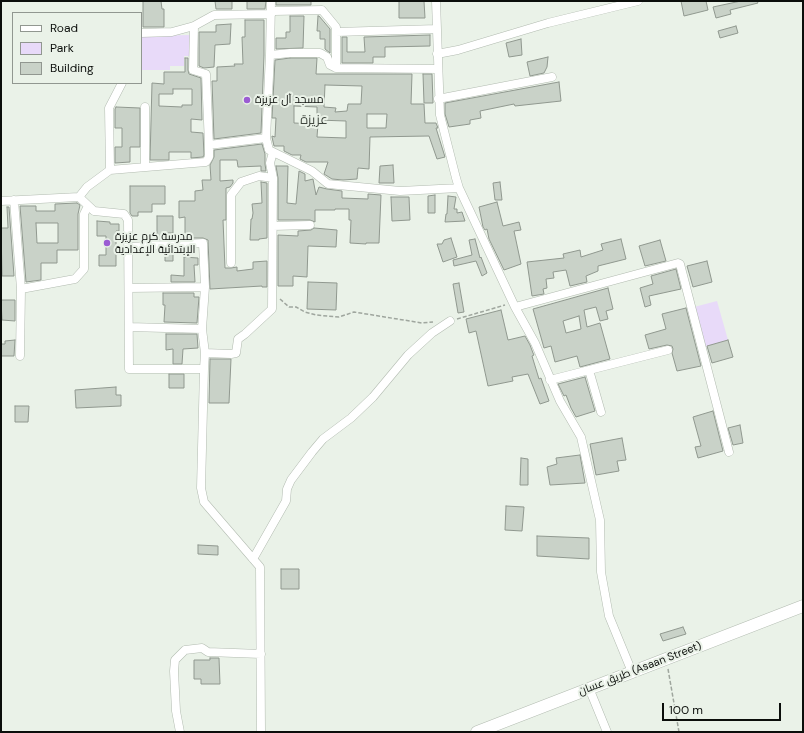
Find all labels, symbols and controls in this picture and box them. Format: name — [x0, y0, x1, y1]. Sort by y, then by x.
legend — [12, 12, 142, 84]
text: Road — [50, 20, 78, 36]
text: Park — [50, 40, 74, 56]
text: Building — [50, 60, 94, 76]
place label: مسجد آل عزيزة — [255, 93, 324, 107]
marker: مسجد آل عزيزة — [242, 95, 252, 105]
district label: عزيزة — [300, 113, 328, 129]
place label: مدرسة كرم عزيزة الإبتدائية الإعدادية — [115, 230, 196, 256]
marker: مدرسة كرم عزيزة الإبتدائية الإعدادية — [102, 238, 112, 248]
street label: طريق عسان (Asaan Street) — [577, 639, 703, 699]
scale bar — [664, 695, 783, 721]
text: 100 m — [669, 702, 703, 718]

